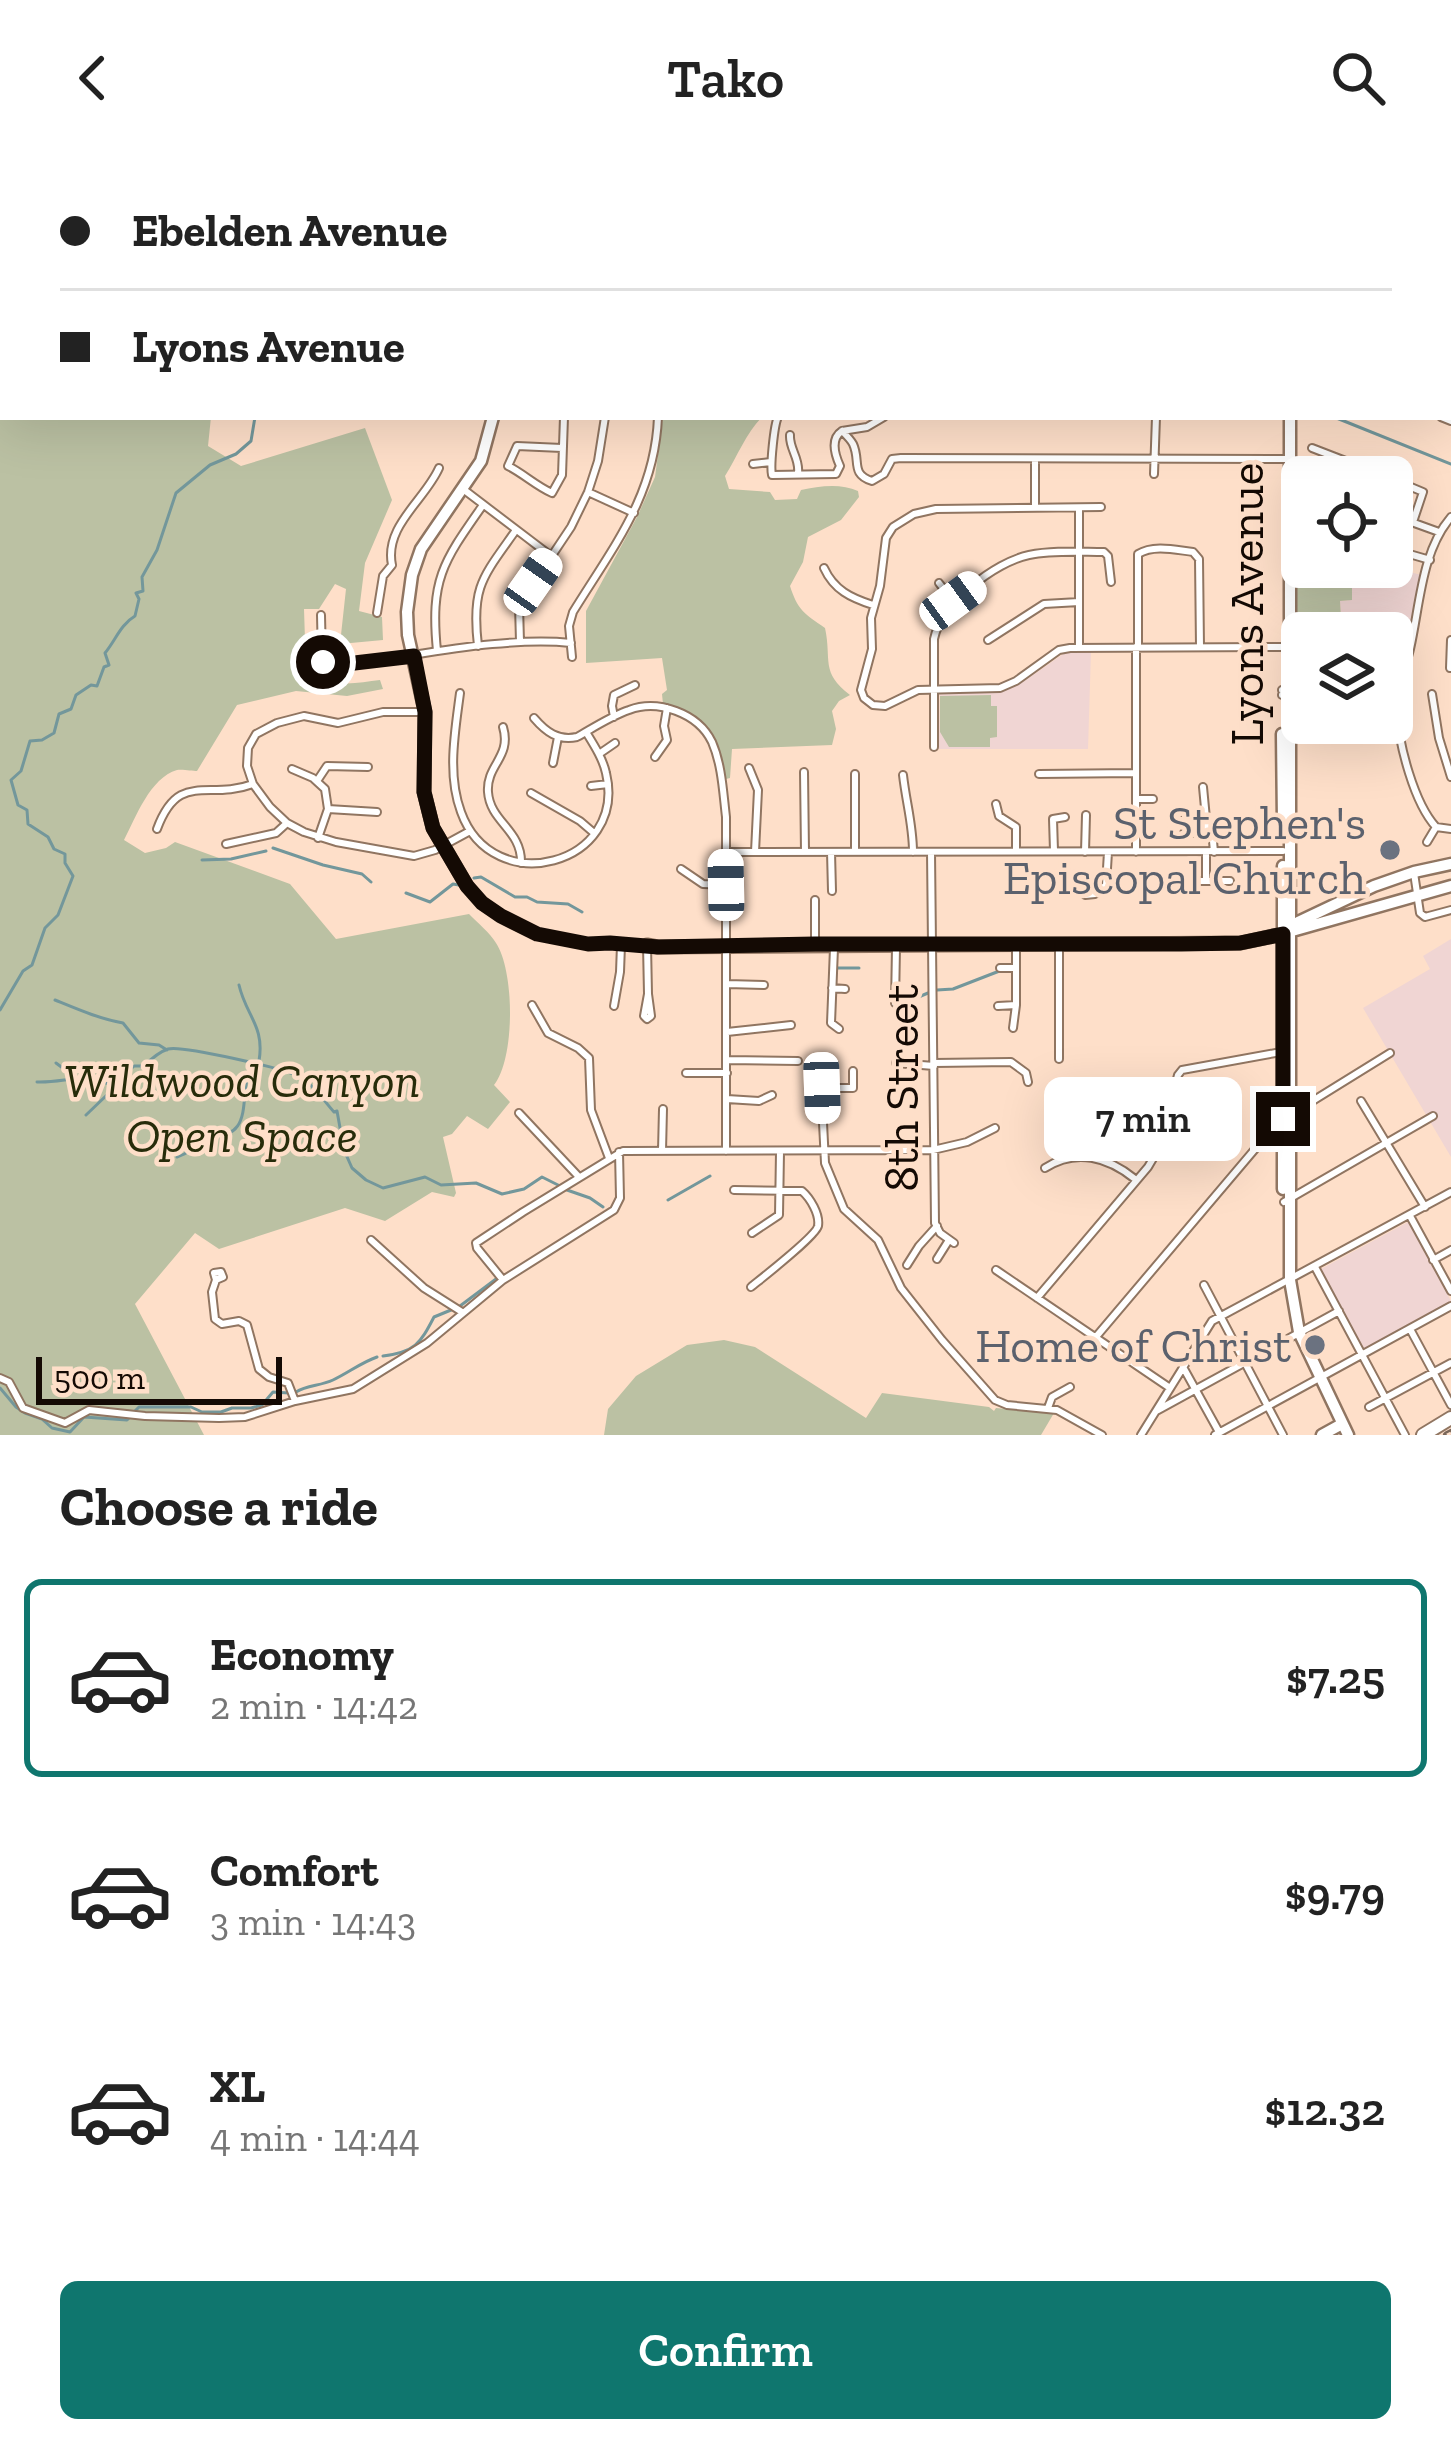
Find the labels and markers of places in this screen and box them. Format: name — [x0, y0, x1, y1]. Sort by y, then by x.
place label: St Stephen's Episcopal Church — [1003, 794, 1366, 906]
marker: St Stephen's Episcopal Church — [1377, 837, 1403, 863]
place label: Home of Christ — [975, 1317, 1291, 1374]
marker: Home of Christ — [1302, 1332, 1328, 1358]

